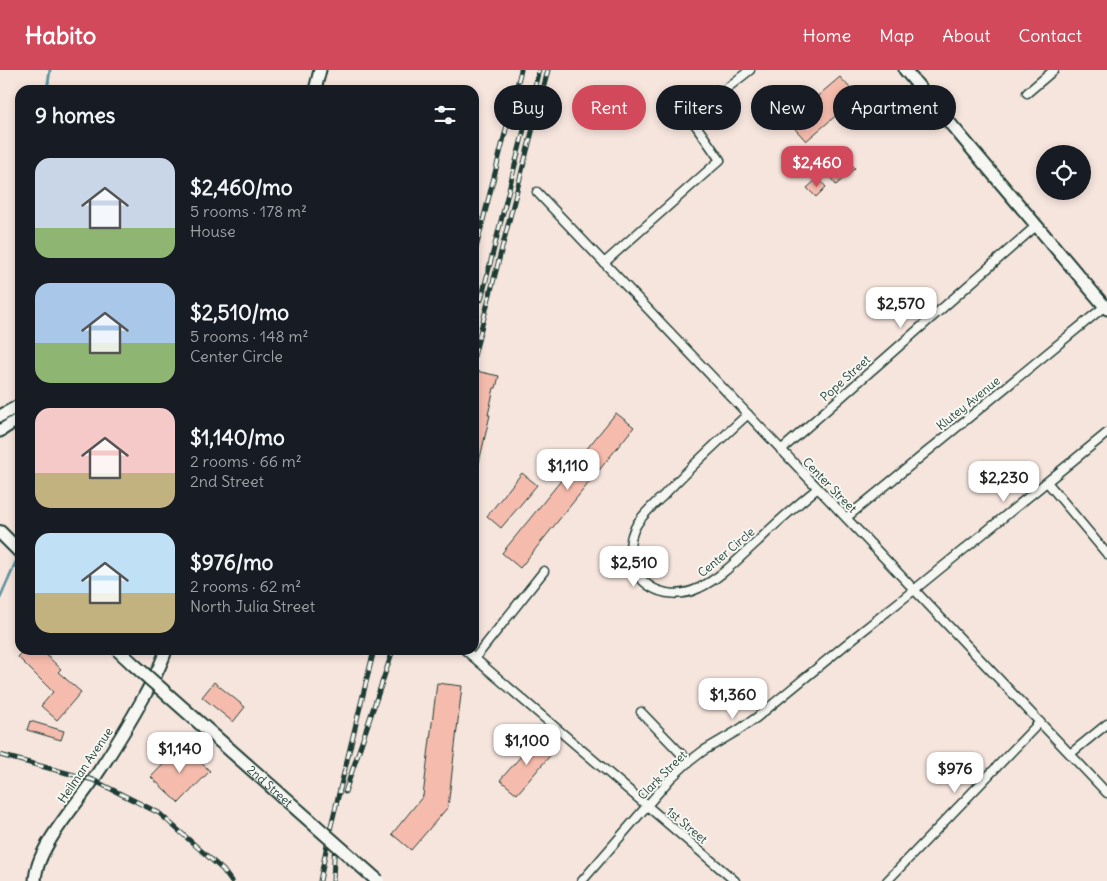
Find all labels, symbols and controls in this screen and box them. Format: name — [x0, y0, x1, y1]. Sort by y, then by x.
text: Habito — [25, 20, 96, 50]
text: Home — [803, 24, 851, 47]
text: Map — [879, 24, 914, 47]
text: About — [942, 24, 990, 47]
text: Contact — [1018, 24, 1082, 47]
chip: Buy — [494, 85, 562, 130]
chip: Rent — [572, 85, 646, 130]
chip: Filters — [656, 85, 741, 130]
chip: New — [751, 85, 823, 130]
chip: Apartment — [833, 85, 956, 130]
icon: filters — [431, 101, 459, 129]
text: 9 homes — [35, 102, 115, 129]
map controls — [1036, 145, 1091, 200]
button: locate — [1036, 145, 1091, 200]
pin: $2,460 — [776, 146, 858, 188]
text: $2,460 — [792, 152, 842, 172]
text: $2,460/mo — [190, 174, 293, 201]
icon: home — [75, 178, 135, 238]
text: 5 rooms · 178 m² — [190, 201, 307, 221]
text: House — [190, 221, 236, 241]
pin: $2,570 — [860, 286, 942, 329]
text: $2,570 — [877, 293, 925, 313]
text: $2,510/mo — [190, 299, 289, 326]
icon: home — [75, 303, 135, 363]
text: 5 rooms · 148 m² — [190, 326, 309, 346]
text: Center Circle — [190, 346, 283, 366]
street label: Pope Street — [817, 352, 873, 404]
street label: Klutey Avenue — [933, 373, 1003, 433]
text: $1,140/mo — [190, 424, 285, 451]
icon: home — [75, 428, 135, 488]
pin: $1,110 — [527, 448, 609, 491]
text: 2 rooms · 66 m² — [190, 451, 302, 471]
street label: Center Street — [800, 454, 860, 516]
text: $1,110 — [548, 455, 588, 475]
pin: $2,230 — [963, 460, 1045, 503]
text: $2,230 — [979, 467, 1029, 487]
text: 2nd Street — [190, 471, 264, 491]
street label: Center Circle — [694, 524, 758, 580]
pin: $2,510 — [593, 546, 675, 588]
text: $976/mo — [190, 549, 273, 576]
text: $2,510 — [610, 552, 658, 572]
icon: home — [75, 553, 135, 613]
text: 2 rooms · 62 m² — [190, 576, 301, 596]
text: North Julia Street — [190, 596, 315, 616]
pin: $1,360 — [692, 678, 774, 720]
text: $1,360 — [709, 684, 757, 704]
street label: Heilman Avenue — [54, 724, 116, 806]
pin: $1,100 — [486, 724, 568, 766]
text: $1,100 — [504, 730, 550, 750]
pin: $1,140 — [139, 732, 221, 774]
text: $1,140 — [158, 738, 202, 758]
street label: Clark Street — [634, 747, 690, 803]
pin: $976 — [925, 752, 985, 794]
text: $976 — [938, 758, 972, 778]
street label: 2nd Street — [245, 762, 296, 810]
street label: 1st Street — [663, 803, 711, 847]

